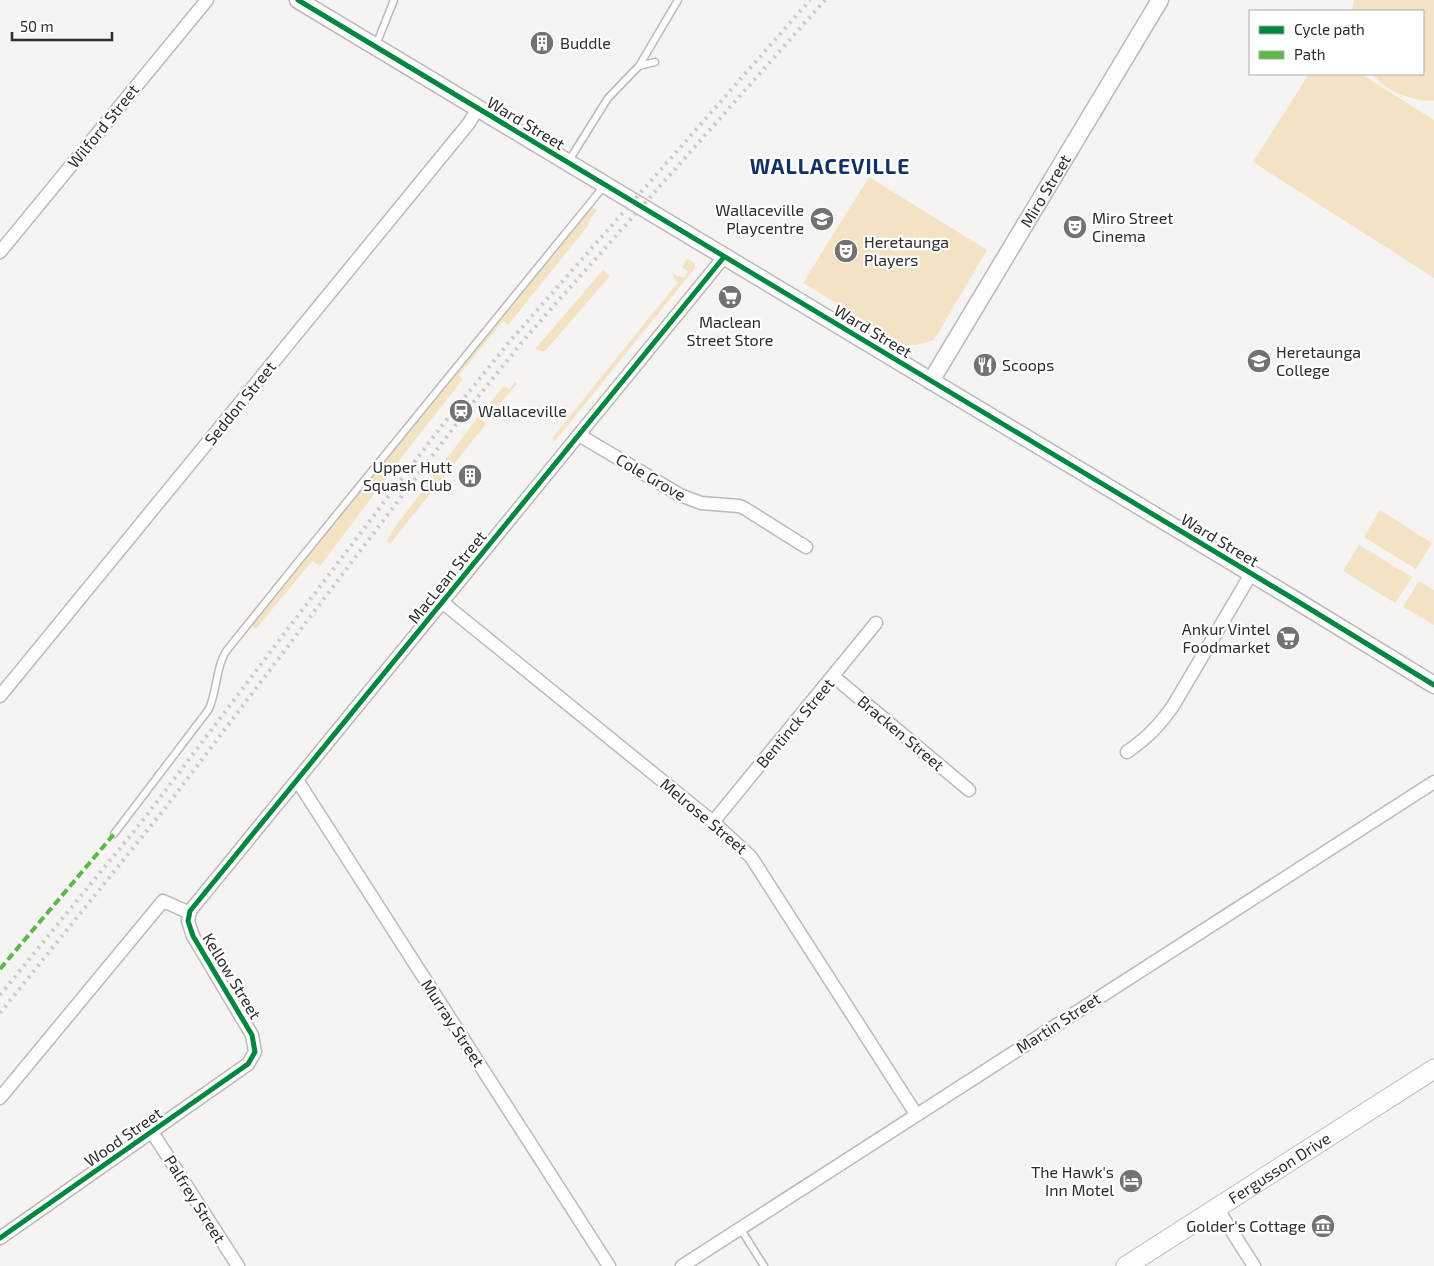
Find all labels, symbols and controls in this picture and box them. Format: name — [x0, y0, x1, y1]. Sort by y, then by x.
scale bar — [12, 10, 112, 42]
legend — [1249, 10, 1424, 75]
text: 50 m — [20, 17, 54, 35]
text: Cycle path — [1294, 20, 1365, 38]
building icon: Buddle — [529, 30, 555, 56]
place label: Buddle — [560, 33, 611, 52]
text: Path — [1294, 45, 1325, 63]
street label: Wilford Street — [63, 80, 142, 171]
street label: Ward Street — [484, 92, 569, 153]
street label: Miro Street — [1016, 151, 1074, 230]
district label: WALLACEVILLE — [750, 153, 910, 178]
place label: Wallaceville Playcentre — [715, 200, 804, 237]
school or university icon: Wallaceville Playcentre — [809, 206, 835, 232]
place label: Miro Street Cinema — [1092, 208, 1173, 245]
theatre icon: Miro Street Cinema — [1062, 214, 1088, 240]
place label: Heretaunga Players — [864, 232, 949, 269]
theatre icon: Heretaunga Players — [833, 238, 859, 264]
supermarket icon: Maclean Street Store — [717, 284, 743, 310]
street label: Ward Street — [831, 300, 916, 361]
place label: Maclean Street Store — [687, 312, 773, 349]
place label: Heretaunga College — [1276, 342, 1361, 379]
school or university icon: Heretaunga College — [1246, 348, 1272, 374]
restaurant icon: Scoops — [972, 352, 998, 378]
place label: Scoops — [1002, 355, 1054, 374]
street label: Seddon Street — [200, 357, 279, 448]
station icon: Wallaceville — [448, 398, 474, 424]
place label: Wallaceville — [478, 401, 567, 420]
street label: Cole Grove — [613, 449, 689, 504]
place label: Upper Hutt Squash Club — [363, 457, 452, 494]
building icon: Upper Hutt Squash Club — [457, 463, 483, 489]
street label: Ward Street — [1178, 509, 1263, 570]
street label: MacLean Street — [403, 527, 490, 627]
place label: Ankur Vintel Foodmarket — [1182, 619, 1270, 656]
supermarket icon: Ankur Vintel Foodmarket — [1275, 625, 1301, 651]
street label: Bentinck Street — [752, 674, 838, 771]
street label: Bracken Street — [854, 691, 948, 774]
street label: Melrose Street — [657, 774, 752, 857]
street label: Kellow Street — [199, 929, 266, 1022]
street label: Murray Street — [418, 975, 489, 1070]
street label: Martin Street — [1012, 988, 1103, 1057]
street label: Wood Street — [80, 1103, 165, 1170]
street label: Fergusson Drive — [1224, 1128, 1334, 1207]
street label: Palfrey Street — [161, 1151, 230, 1246]
place label: The Hawk's Inn Motel — [1031, 1162, 1114, 1199]
hotel icon: The Hawk's Inn Motel — [1118, 1168, 1144, 1194]
museum icon: Golder's Cottage — [1310, 1213, 1336, 1239]
place label: Golder's Cottage — [1186, 1216, 1306, 1235]

